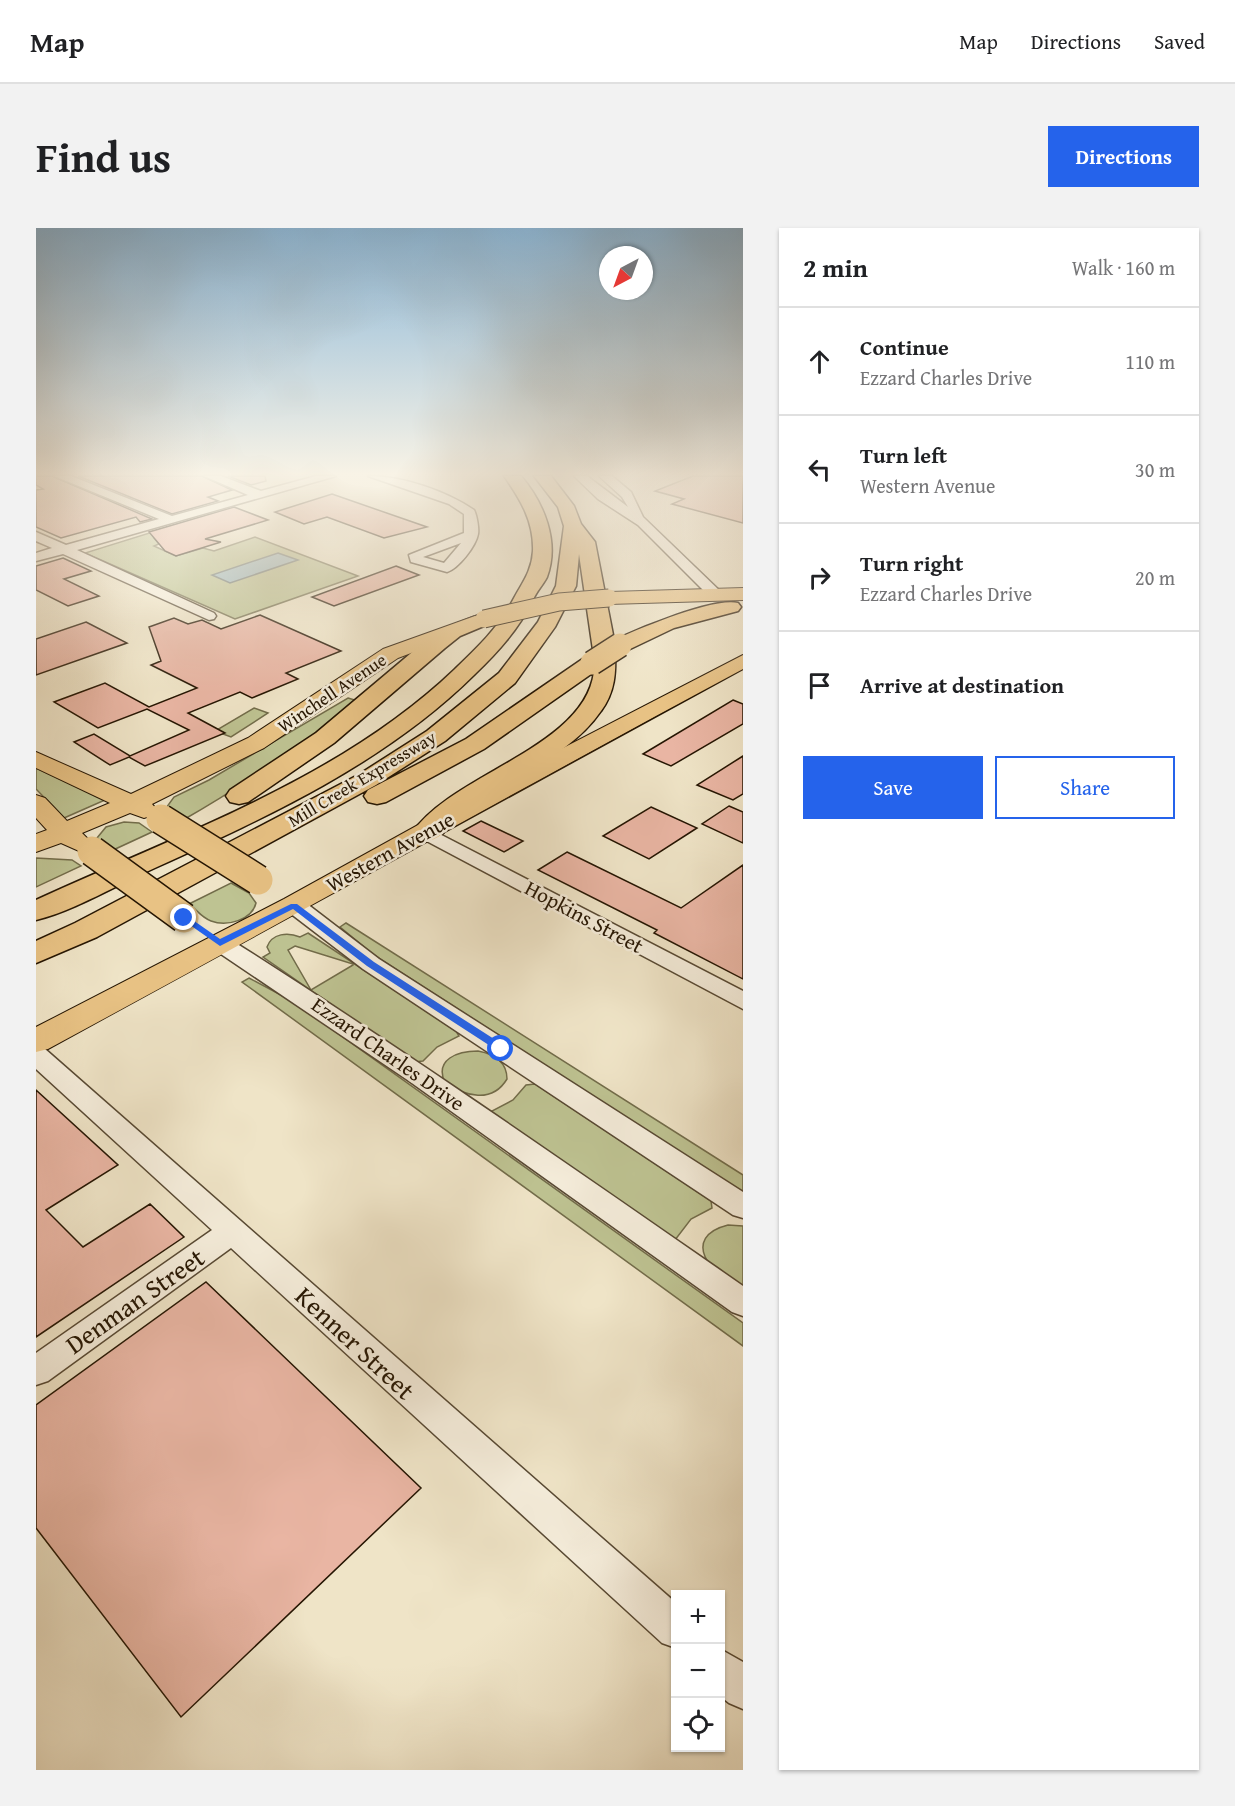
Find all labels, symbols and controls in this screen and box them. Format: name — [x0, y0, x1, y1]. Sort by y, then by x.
text: Map — [30, 21, 84, 62]
text: Map — [959, 26, 998, 57]
text: Directions — [1031, 26, 1121, 57]
text: Saved — [1154, 26, 1205, 57]
text: Find us — [36, 126, 171, 187]
button: Directions — [1048, 126, 1199, 187]
north arrow — [599, 246, 653, 300]
text: 2 min — [803, 248, 868, 287]
text: Walk · 160 m — [1072, 253, 1175, 282]
text: Continue — [860, 331, 949, 363]
icon: ahead — [803, 345, 836, 378]
text: 110 m — [1125, 347, 1175, 376]
text: Ezzard Charles Drive — [860, 363, 1032, 392]
text: Turn left — [860, 439, 947, 471]
icon: left — [803, 453, 836, 486]
text: 30 m — [1135, 455, 1175, 484]
text: Western Avenue — [860, 471, 995, 500]
text: Turn right — [860, 547, 963, 579]
icon: right — [803, 561, 836, 594]
text: 20 m — [1135, 563, 1175, 592]
text: Ezzard Charles Drive — [860, 579, 1032, 608]
street label: Winchell Avenue — [272, 646, 392, 739]
icon: arrive — [803, 669, 836, 702]
text: Arrive at destination — [860, 669, 1064, 701]
street label: Mill Creek Expressway — [283, 724, 441, 834]
button: Save — [803, 756, 983, 819]
button: Share — [995, 756, 1175, 819]
street label: Western Avenue — [320, 803, 460, 900]
street label: Hopkins Street — [519, 872, 650, 961]
route end — [170, 904, 196, 930]
street label: Ezzard Charles Drive — [305, 989, 471, 1118]
route start — [487, 1035, 513, 1061]
street label: Denman Street — [57, 1238, 212, 1363]
street label: Kenner Street — [287, 1277, 424, 1408]
map controls — [671, 1590, 725, 1752]
button: + — [671, 1590, 725, 1644]
button: − — [671, 1644, 725, 1698]
button: locate — [671, 1698, 725, 1752]

